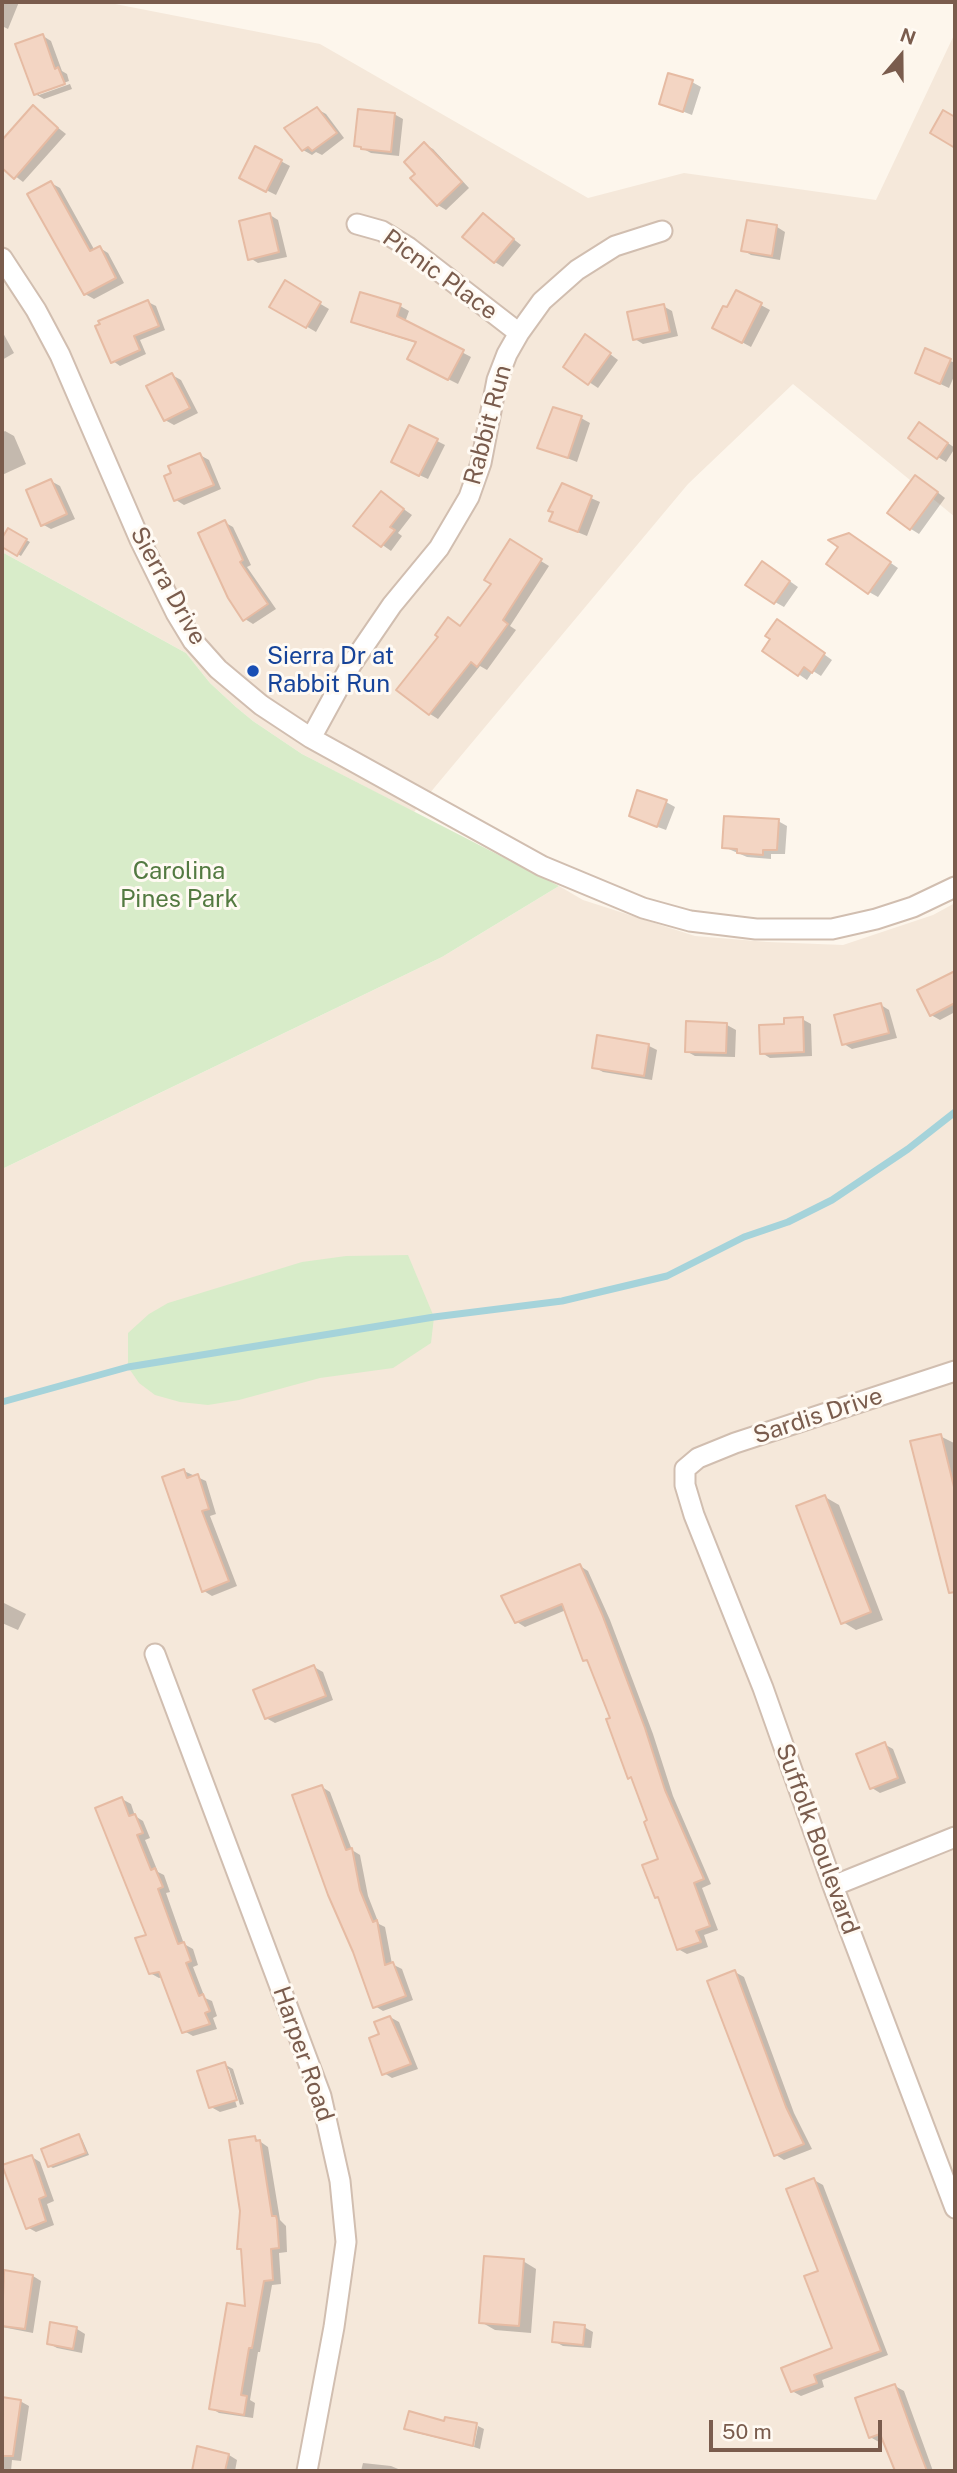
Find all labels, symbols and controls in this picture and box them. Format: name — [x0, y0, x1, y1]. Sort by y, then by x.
north arrow — [866, 21, 936, 91]
text: N — [897, 23, 919, 49]
street label: Picnic Place — [377, 224, 503, 326]
street label: Rabbit Run — [458, 362, 518, 488]
street label: Sierra Drive — [124, 522, 212, 650]
place label: Sierra Dr at Rabbit Run — [267, 643, 394, 699]
marker: Sierra Dr at Rabbit Run — [245, 663, 261, 679]
park label: Carolina Pines Park — [120, 858, 238, 914]
street label: Sardis Drive — [750, 1382, 886, 1450]
street label: Suffolk Boulevard — [769, 1740, 865, 1938]
street label: Harper Road — [266, 1983, 340, 2125]
scale bar — [712, 2406, 885, 2450]
text: 50 m — [722, 2419, 772, 2444]

